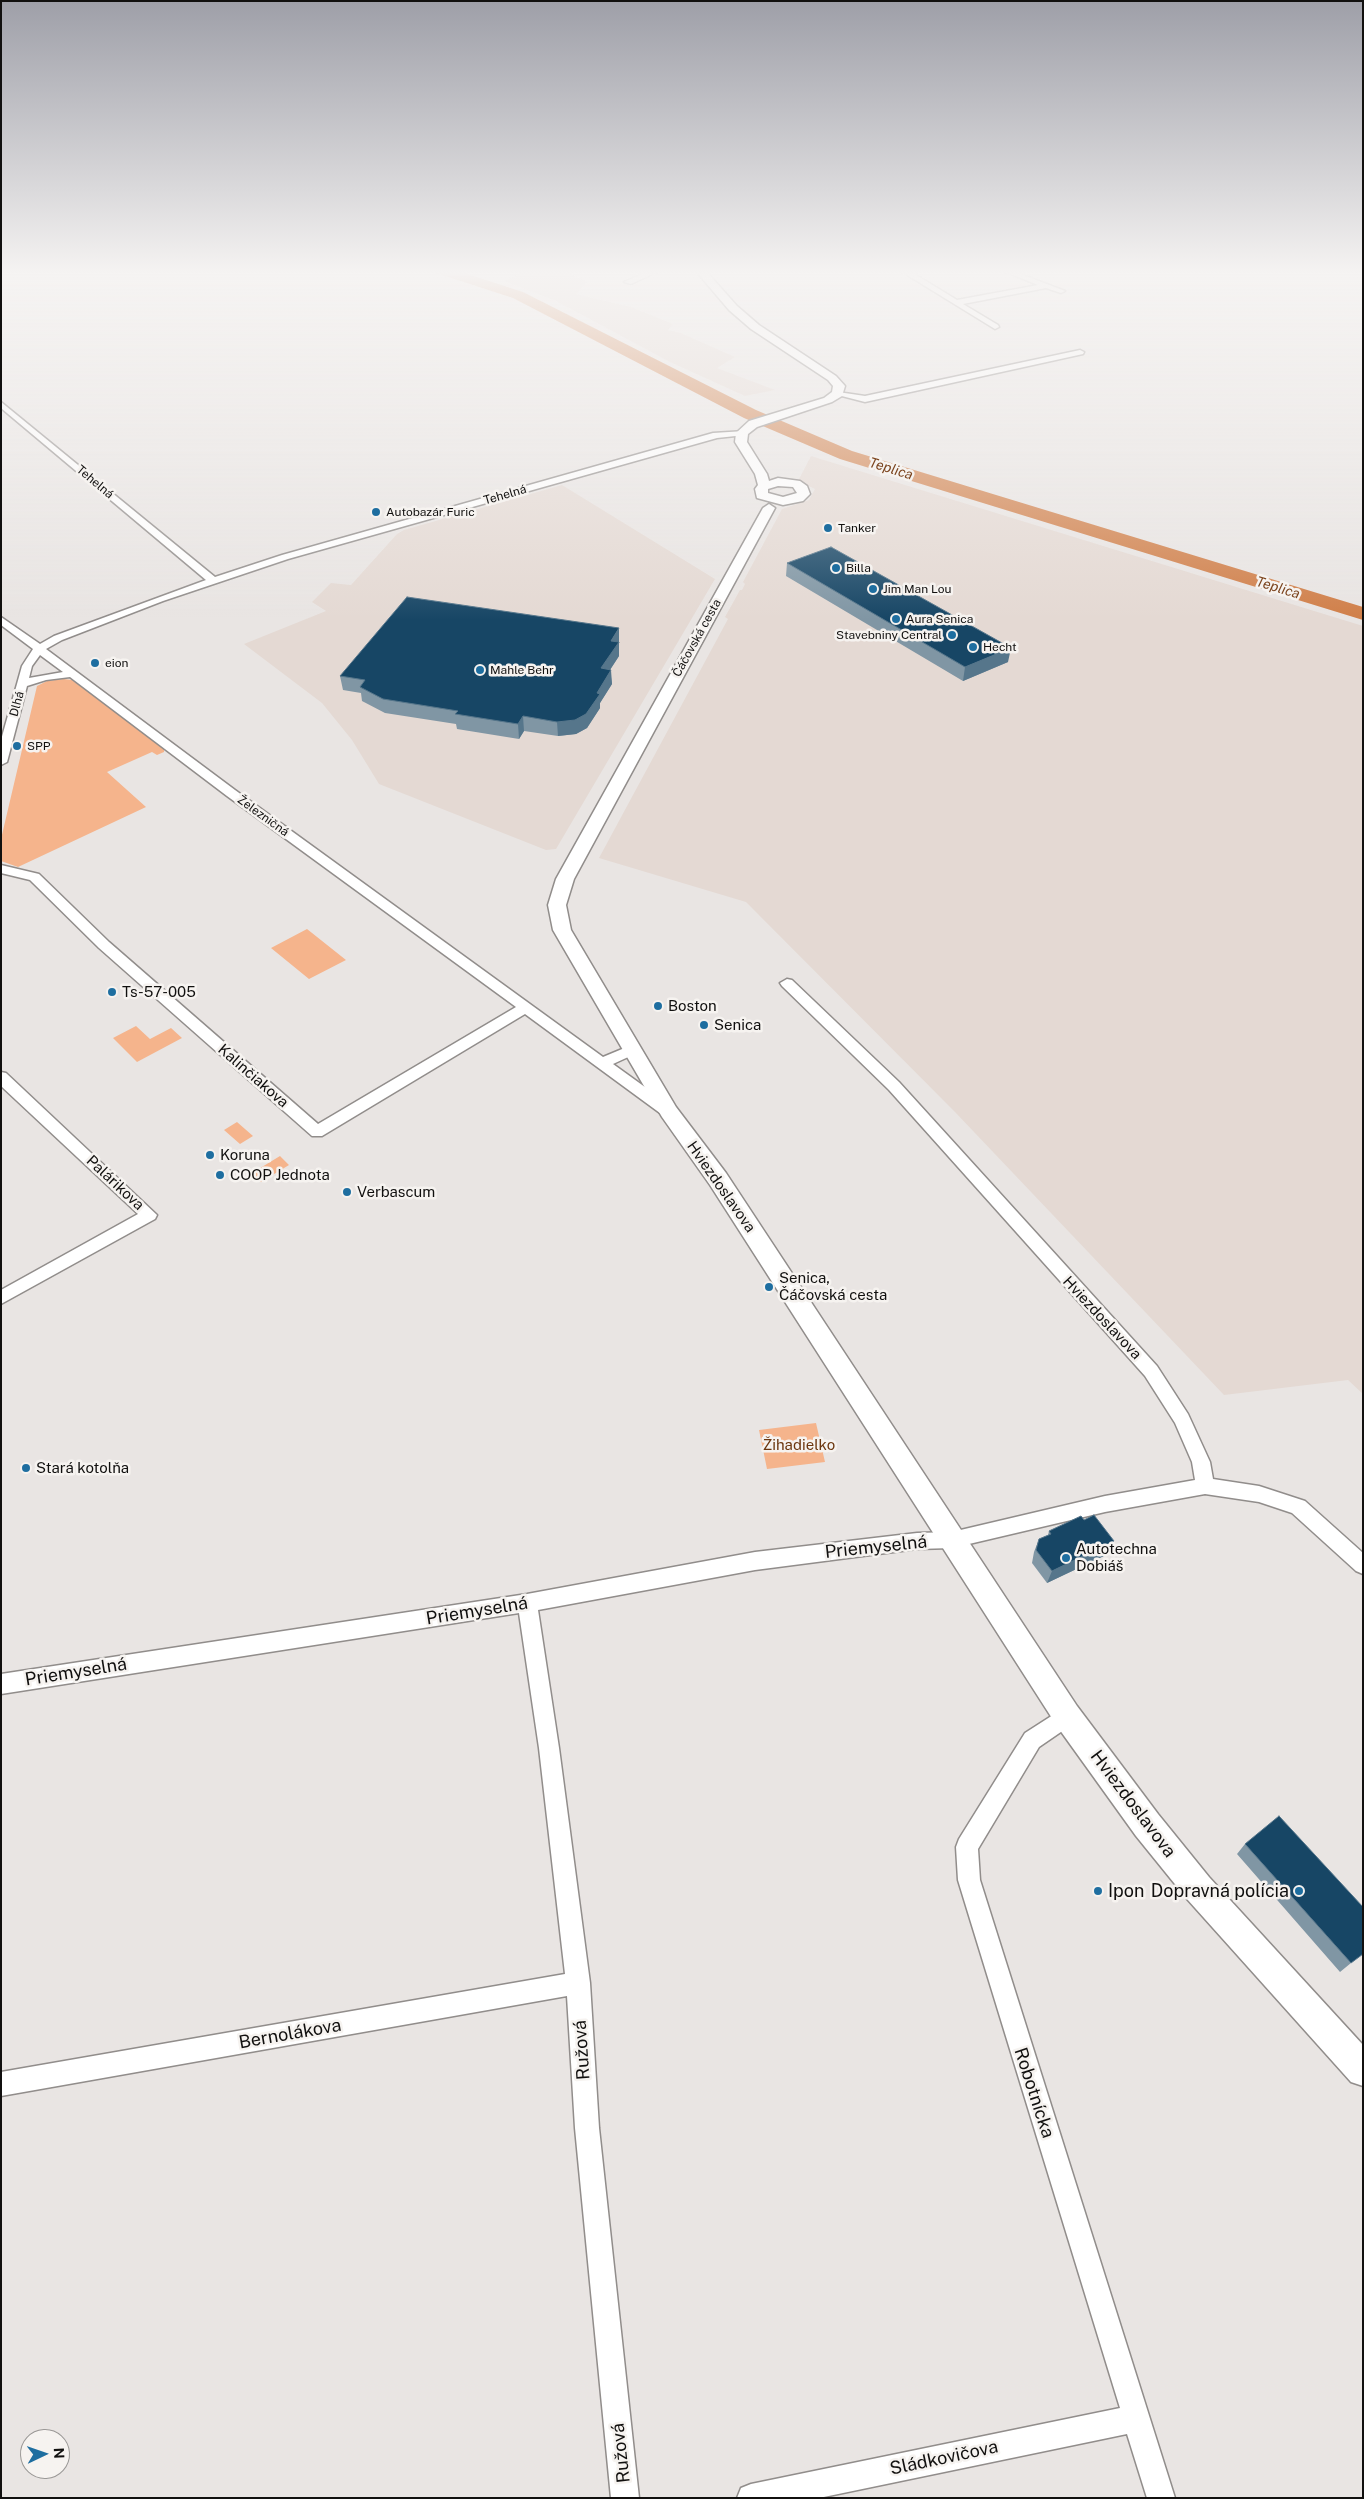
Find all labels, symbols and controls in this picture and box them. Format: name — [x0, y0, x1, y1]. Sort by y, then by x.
water label: Teplica — [867, 454, 915, 484]
street label: Tehelná — [74, 462, 116, 502]
street label: Tehelná — [482, 482, 528, 508]
place label: Autobazár Furic — [386, 505, 475, 519]
marker: Autobazár Furic — [370, 506, 382, 518]
place label: Tanker — [838, 521, 876, 535]
marker: Tanker — [822, 522, 834, 534]
place label: Billa — [846, 561, 871, 575]
marker: Billa — [830, 562, 842, 574]
water label: Teplica — [1254, 573, 1302, 603]
place label: Jim Man Lou — [883, 582, 951, 596]
marker: Jim Man Lou — [867, 583, 879, 595]
street label: Čáčovská cesta — [670, 597, 724, 679]
place label: Aura Senica — [906, 612, 973, 626]
marker: Aura Senica — [890, 613, 902, 625]
place label: Stavebniny Central — [836, 628, 942, 642]
marker: Stavebniny Central — [946, 629, 958, 641]
place label: Hecht — [983, 640, 1017, 654]
marker: Hecht — [967, 641, 979, 653]
place label: eion — [105, 656, 128, 670]
marker: eion — [89, 657, 101, 669]
place label: Mahle Behr — [490, 663, 554, 677]
marker: Mahle Behr — [474, 664, 486, 676]
street label: Dlhá — [7, 690, 27, 718]
place label: SPP — [27, 739, 50, 753]
marker: SPP — [11, 740, 23, 752]
street label: Železničná — [235, 793, 291, 839]
place label: Ts-57-005 — [122, 983, 196, 1001]
marker: Ts-57-005 — [106, 986, 118, 998]
place label: Boston — [668, 997, 717, 1015]
marker: Boston — [652, 1000, 664, 1012]
place label: Senica — [714, 1016, 761, 1034]
marker: Senica — [698, 1019, 710, 1031]
street label: Kalinčiakova — [214, 1040, 292, 1112]
street label: Hviezdoslavova — [683, 1138, 759, 1236]
place label: Koruna — [220, 1146, 270, 1164]
marker: Koruna — [204, 1149, 216, 1161]
street label: Palárikova — [82, 1152, 148, 1214]
place label: COOP Jednota — [230, 1166, 330, 1184]
marker: COOP Jednota — [214, 1169, 226, 1181]
place label: Verbascum — [357, 1183, 435, 1201]
marker: Verbascum — [341, 1186, 353, 1198]
place label: Senica, Čáčovská cesta — [779, 1269, 887, 1304]
street label: Hviezdoslavova — [1059, 1273, 1145, 1363]
marker: Senica, Čáčovská cesta — [763, 1281, 775, 1293]
park label: Žihadielko — [763, 1436, 835, 1454]
place label: Stará kotolňa — [36, 1459, 129, 1477]
marker: Stará kotolňa — [20, 1462, 32, 1474]
street label: Priemyselná — [824, 1531, 928, 1563]
place label: Autotechna Dobiáš — [1076, 1540, 1157, 1575]
marker: Autotechna Dobiáš — [1060, 1552, 1072, 1564]
street label: Priemyselná — [425, 1592, 529, 1630]
street label: Priemyselná — [24, 1653, 128, 1691]
street label: Hviezdoslavova — [1086, 1746, 1180, 1862]
place label: Ipon — [1108, 1880, 1144, 1902]
place label: Dopravná polícia — [1151, 1880, 1289, 1902]
marker: Ipon — [1092, 1885, 1104, 1897]
marker: Dopravná polícia — [1293, 1885, 1305, 1897]
street label: Bernolákova — [237, 2014, 343, 2054]
street label: Ružová — [569, 2019, 595, 2081]
street label: Robotnícka — [1009, 2045, 1059, 2141]
street label: Ružová — [607, 2422, 635, 2484]
north arrow — [20, 2429, 70, 2479]
street label: Sládkovičova — [888, 2436, 1000, 2480]
text: N — [51, 2447, 67, 2459]

